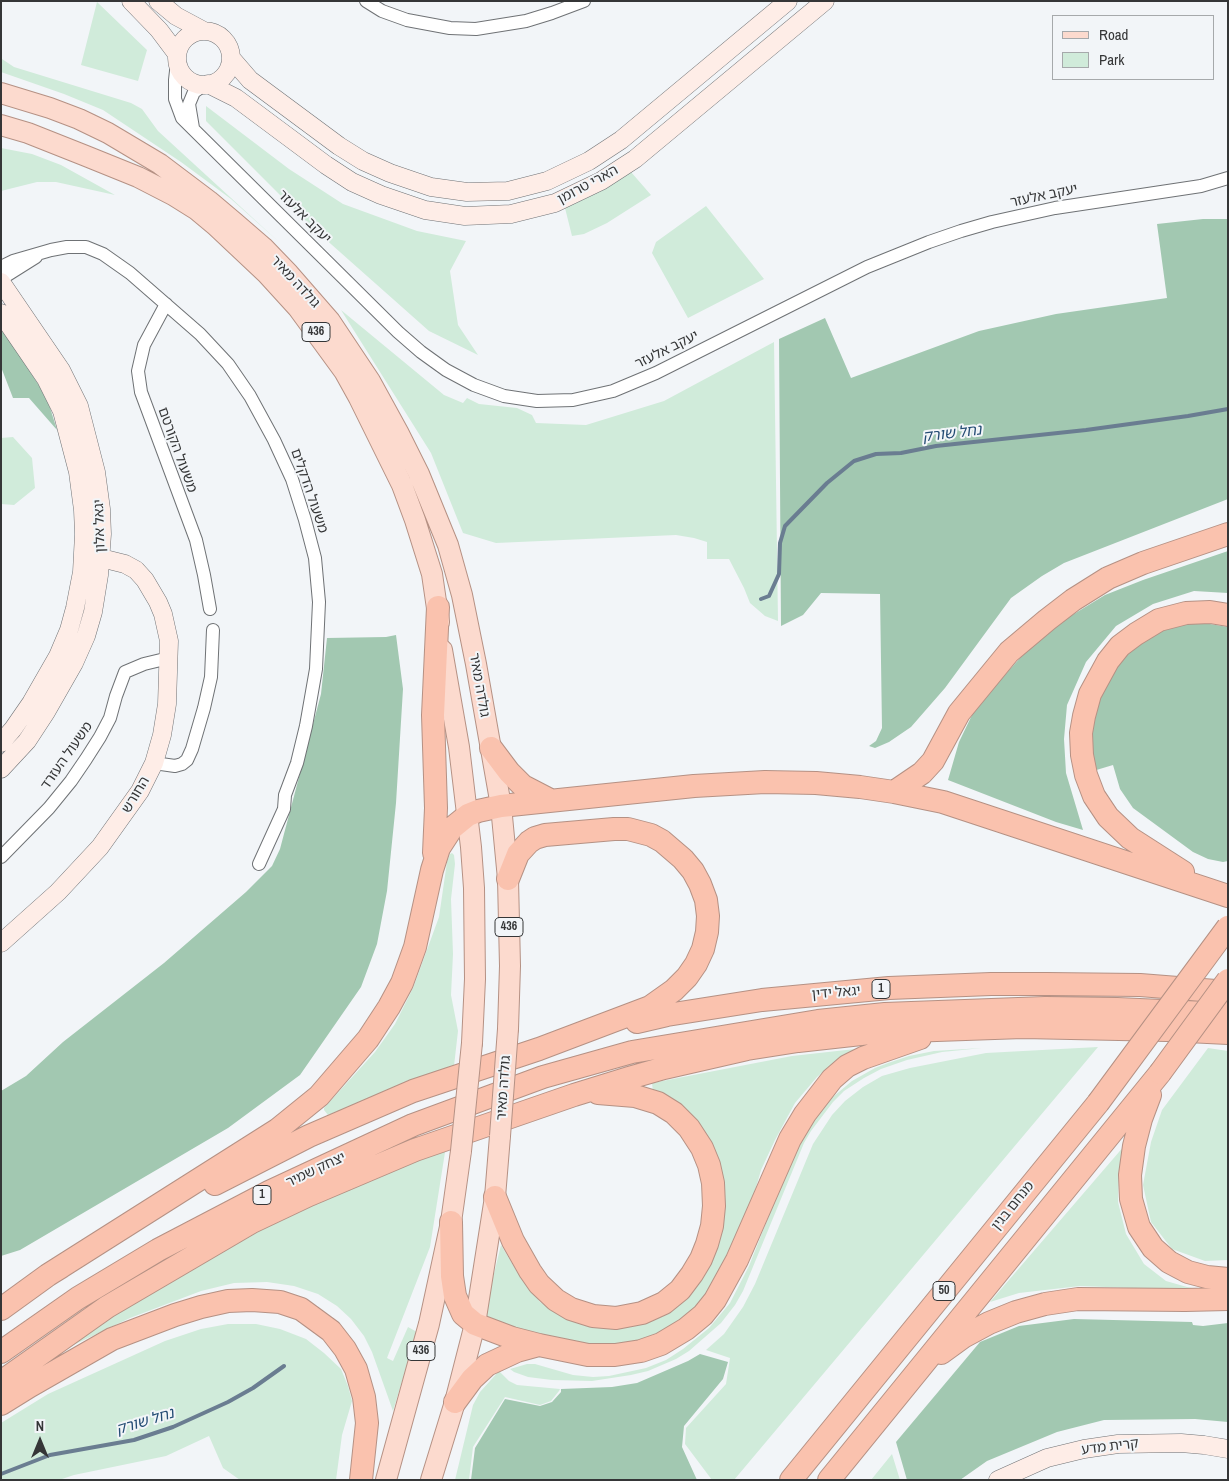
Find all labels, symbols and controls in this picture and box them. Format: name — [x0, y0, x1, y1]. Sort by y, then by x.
legend — [1052, 15, 1214, 80]
text: Road — [1099, 24, 1128, 45]
text: Park — [1099, 49, 1124, 70]
street label: הארי טרומן — [555, 162, 621, 208]
street label: יעקב אלעזר — [1009, 181, 1079, 211]
street label: יעקב אלעזר — [274, 187, 334, 247]
street label: גולדה מאיר — [267, 252, 323, 312]
road number: 436 — [302, 322, 330, 342]
street label: יעקב אלעזר — [632, 327, 702, 373]
street label: משעול הקורטם — [154, 405, 200, 495]
water label: נחל שורק — [921, 421, 983, 447]
street label: משעול הדקלים — [287, 447, 331, 535]
street label: יגאל אלון — [91, 499, 109, 553]
street label: גולדה מאיר — [465, 652, 493, 718]
street label: משעול העזרד — [37, 719, 97, 793]
street label: החורש — [119, 774, 153, 816]
road number: 436 — [495, 918, 523, 936]
road number: 1 — [872, 980, 890, 999]
street label: יגאל ידין — [811, 982, 861, 1004]
street label: גולדה מאיר — [493, 1055, 515, 1121]
street label: יצחק שמיר — [284, 1149, 348, 1191]
street label: מנחם בגין — [988, 1178, 1038, 1234]
road number: 1 — [253, 1186, 271, 1204]
road number: 50 — [933, 1282, 955, 1300]
road number: 436 — [407, 1342, 435, 1360]
water label: נחל שורק — [114, 1405, 176, 1439]
north arrow — [15, 1416, 65, 1466]
text: N — [36, 1417, 44, 1435]
street label: קרית מדע — [1080, 1435, 1140, 1459]

